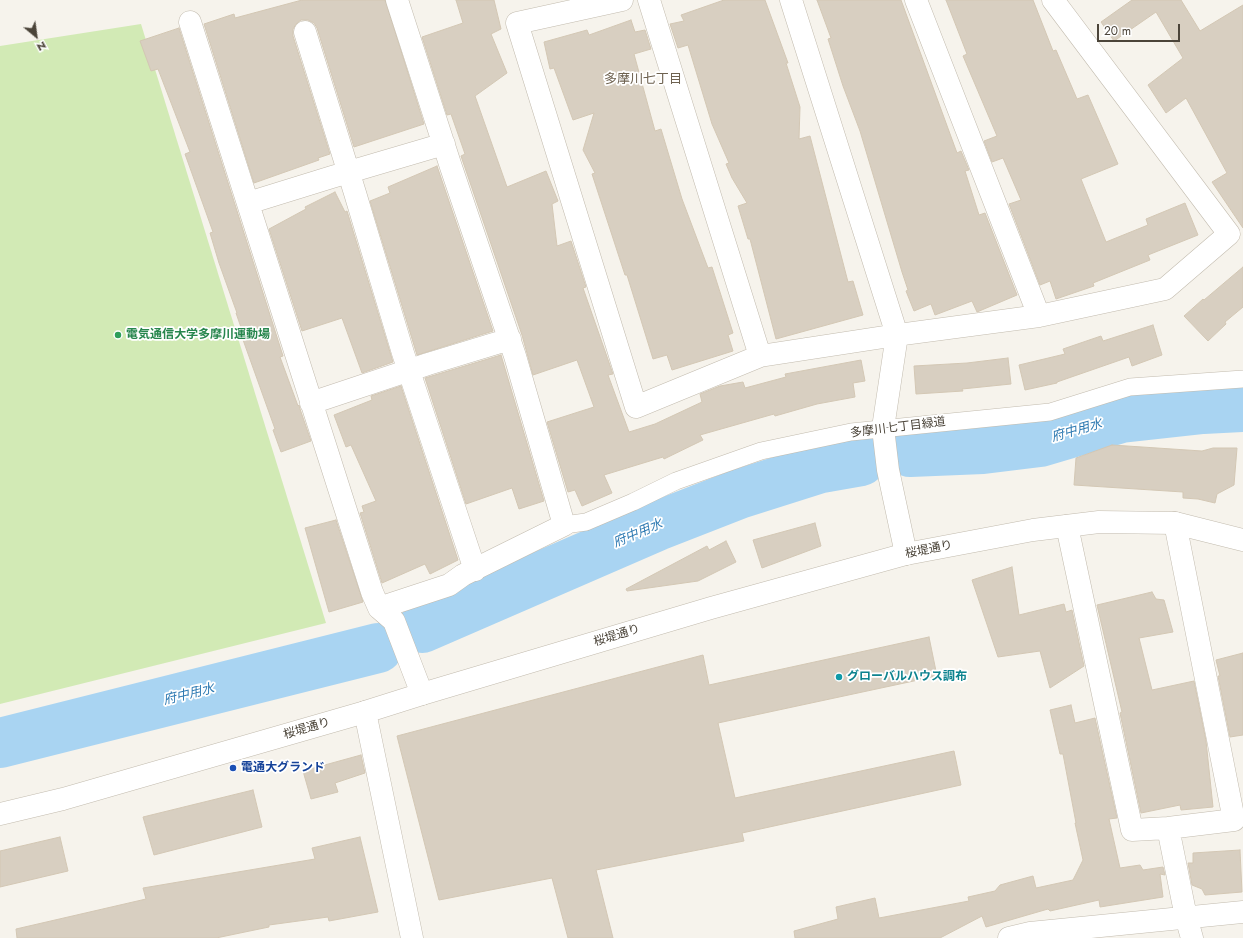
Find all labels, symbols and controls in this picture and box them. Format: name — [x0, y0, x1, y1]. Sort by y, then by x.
north arrow — [16, 16, 56, 56]
scale bar — [1099, 16, 1182, 42]
text: 20 m — [1104, 22, 1131, 40]
text: N — [34, 37, 50, 56]
district label: 多摩川七丁目 — [604, 72, 682, 88]
place label: 電気通信大学多摩川運動場 — [126, 328, 270, 342]
marker: 電気通信大学多摩川運動場 — [113, 330, 123, 340]
street label: 多摩川七丁目緑道 — [849, 415, 947, 441]
water label: 府中用水 — [1050, 416, 1104, 446]
water label: 府中用水 — [611, 517, 665, 551]
street label: 桜堤通り — [904, 538, 954, 562]
street label: 桜堤通り — [592, 622, 642, 650]
place label: グローバルハウス調布 — [847, 670, 967, 684]
marker: グローバルハウス調布 — [834, 672, 844, 682]
water label: 府中用水 — [162, 681, 216, 709]
street label: 桜堤通り — [282, 715, 332, 743]
place label: 電通大グランド — [241, 761, 325, 775]
marker: 電通大グランド — [228, 763, 238, 773]

